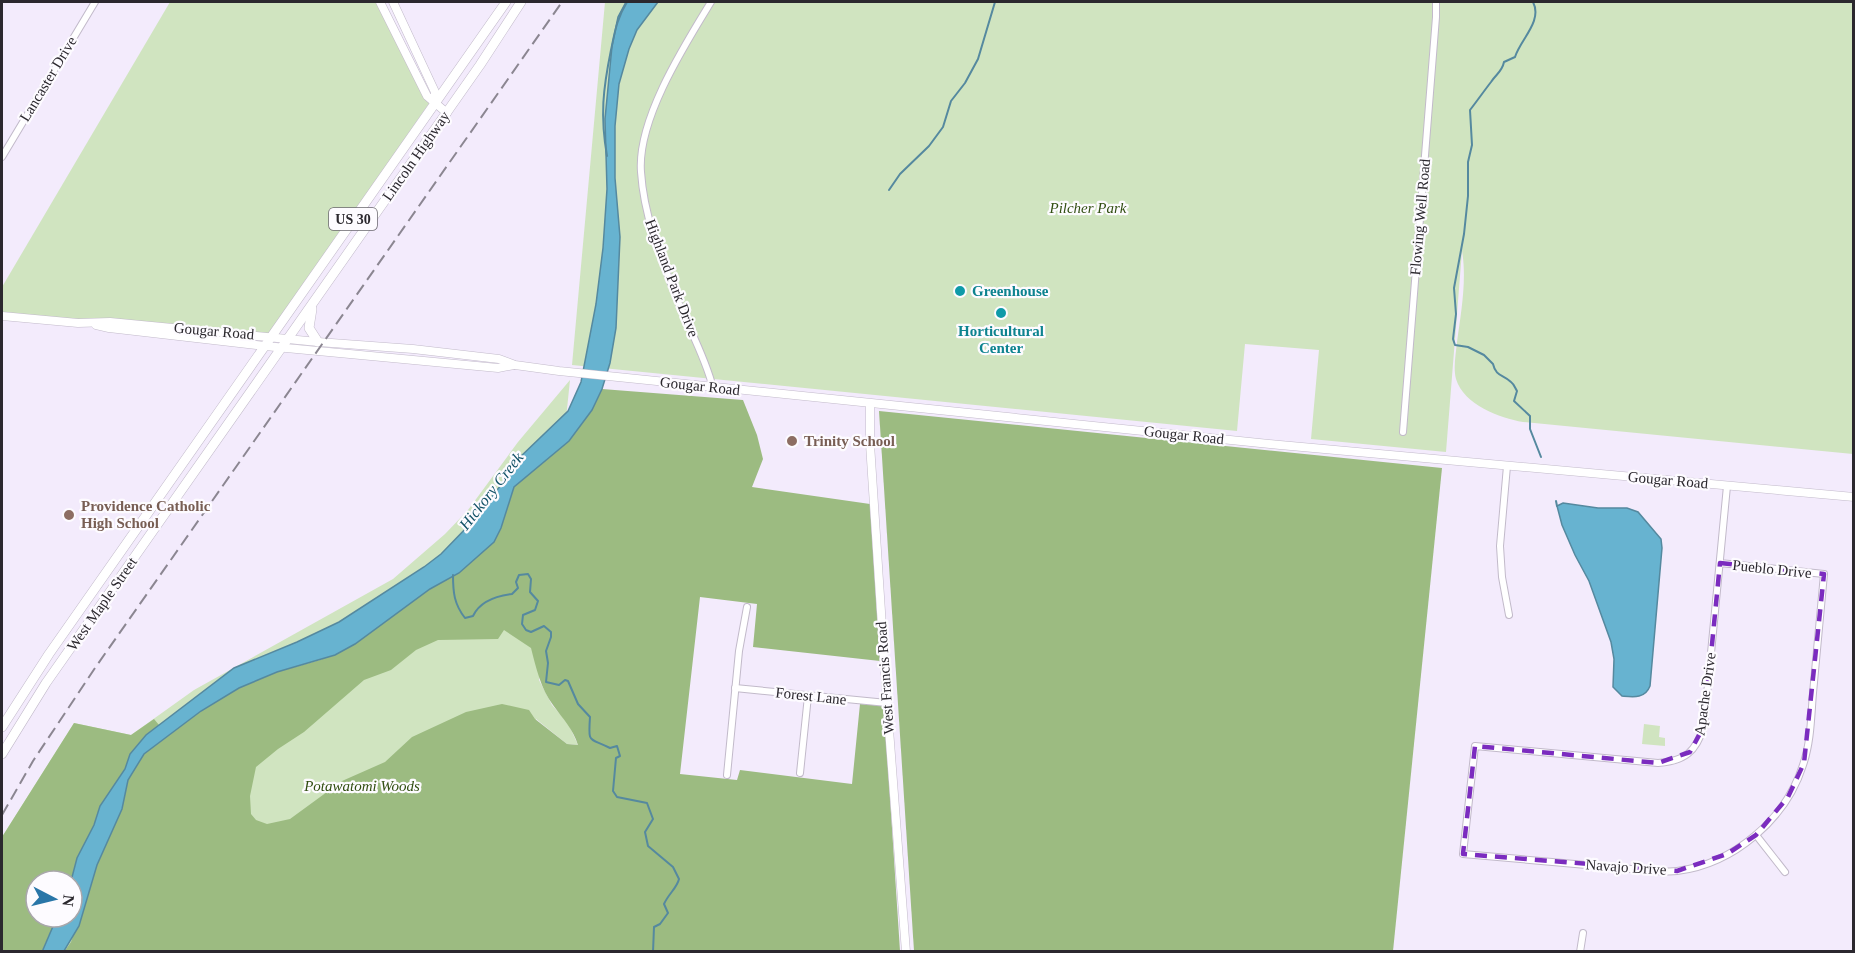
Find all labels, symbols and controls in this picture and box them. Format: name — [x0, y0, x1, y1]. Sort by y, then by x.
street label: Lancaster Drive — [16, 33, 80, 124]
street label: Lincoln Highway — [379, 108, 453, 204]
street label: Flowing Well Road — [1407, 158, 1433, 276]
park label: Pilcher Park — [1048, 200, 1127, 216]
road number: US 30 — [329, 208, 377, 230]
street label: Highland Park Drive — [642, 217, 702, 340]
place label: Greenhouse — [972, 283, 1049, 299]
marker: Greenhouse — [953, 284, 967, 298]
marker: Horticultural Center — [994, 306, 1008, 320]
street label: Gougar Road — [173, 320, 255, 343]
place label: Horticultural Center — [958, 323, 1044, 356]
street label: Gougar Road — [659, 374, 741, 398]
street label: Gougar Road — [1143, 423, 1225, 447]
place label: Trinity School — [804, 433, 895, 449]
marker: Trinity School — [785, 434, 799, 448]
water label: Hickory Creek — [455, 448, 528, 534]
street label: Gougar Road — [1627, 469, 1709, 492]
place label: Providence Catholic High School — [81, 498, 211, 531]
marker: Providence Catholic High School — [62, 508, 76, 522]
street label: West Maple Street — [64, 554, 141, 654]
street label: Pueblo Drive — [1732, 557, 1813, 581]
street label: West Francis Road — [873, 621, 897, 735]
street label: Apache Drive — [1691, 651, 1719, 737]
street label: Forest Lane — [775, 684, 848, 708]
park label: Potawatomi Woods — [303, 778, 420, 794]
street label: Navajo Drive — [1585, 856, 1667, 878]
north arrow — [24, 869, 84, 929]
text: N — [59, 894, 78, 908]

